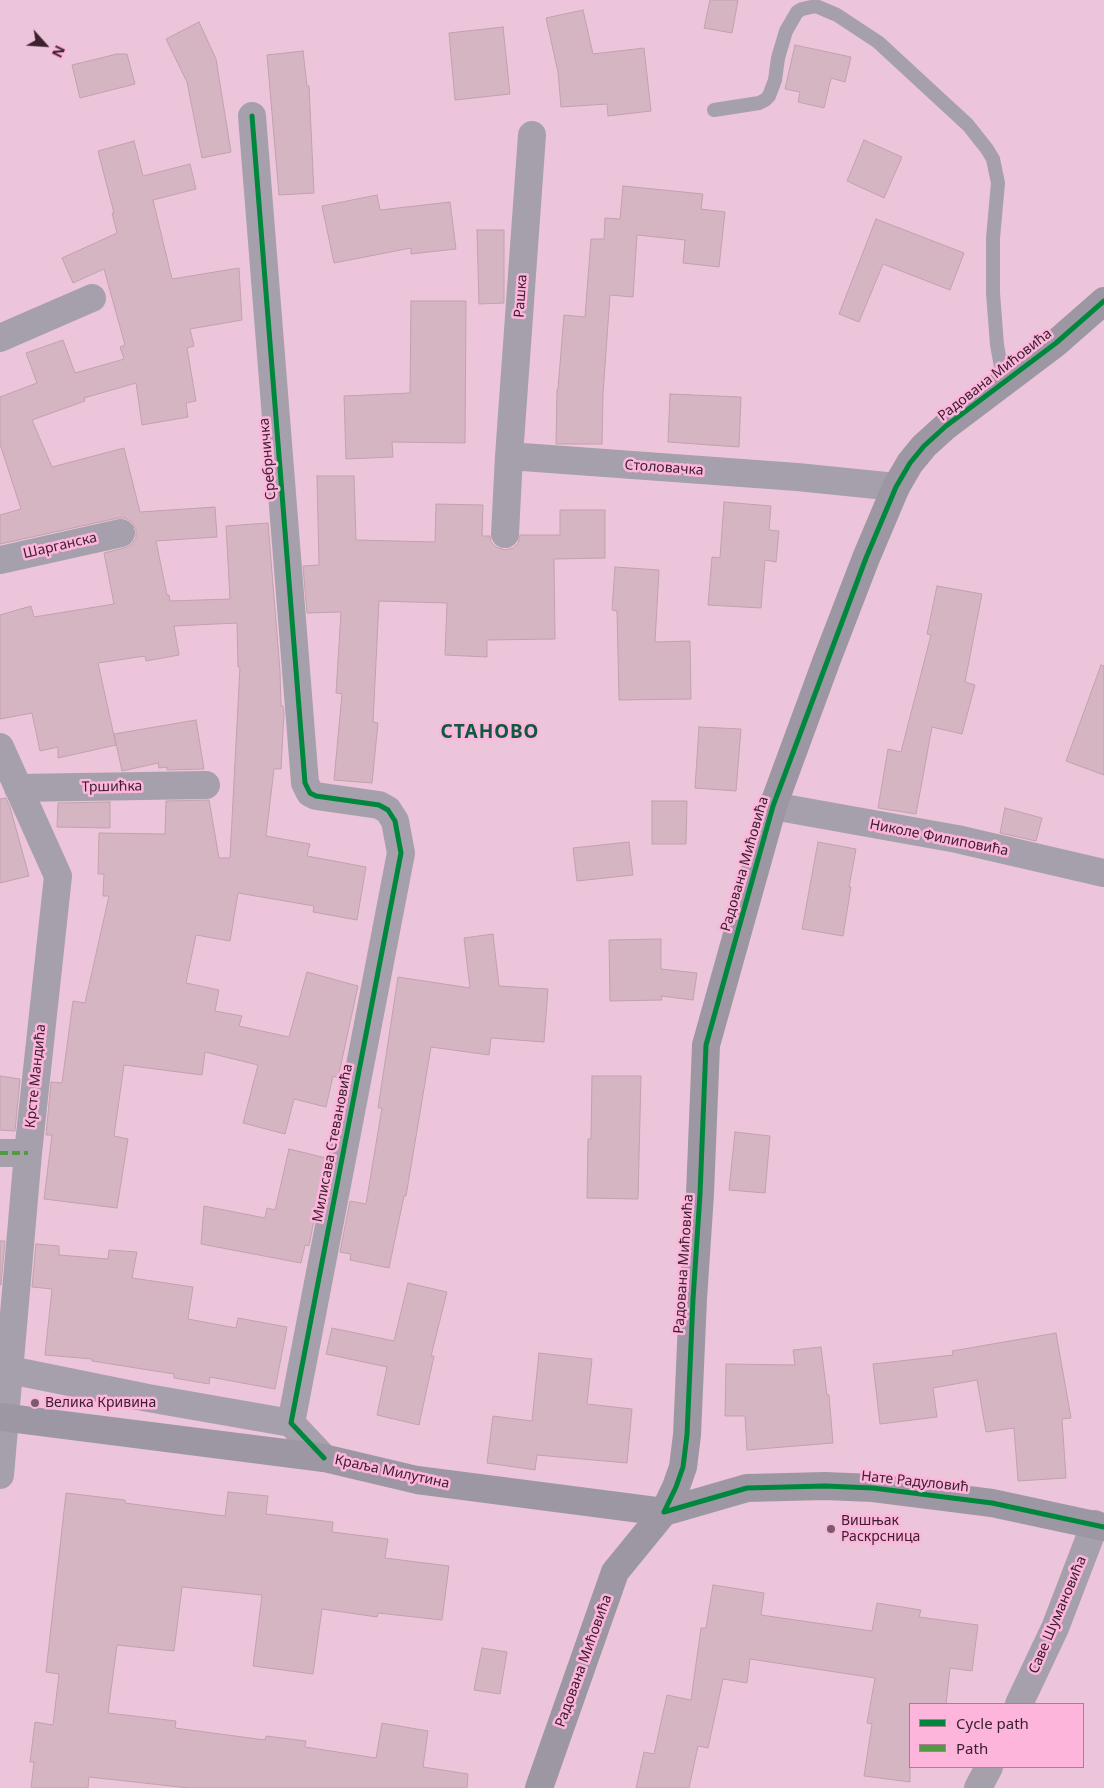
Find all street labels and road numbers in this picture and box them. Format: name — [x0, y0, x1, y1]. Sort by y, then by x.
street label: Рашка — [511, 274, 531, 318]
street label: Радована Мићовића — [935, 325, 1055, 425]
street label: Сребрничка — [256, 417, 280, 501]
street label: Столовачка — [624, 457, 704, 479]
street label: Шарганска — [22, 529, 98, 563]
street label: Тршићка — [82, 778, 142, 796]
street label: Радована Мићовића — [718, 795, 772, 933]
street label: Николе Филиповића — [868, 816, 1010, 860]
street label: Крсте Мандића — [22, 1023, 50, 1129]
street label: Милисава Стевановића — [309, 1062, 357, 1224]
street label: Радована Мићовића — [671, 1194, 697, 1334]
street label: Краља Милутина — [333, 1452, 451, 1492]
street label: Нате Радуловић — [860, 1468, 970, 1496]
street label: Саве Шумановића — [1026, 1554, 1090, 1676]
street label: Радована Мићовића — [552, 1592, 616, 1730]

